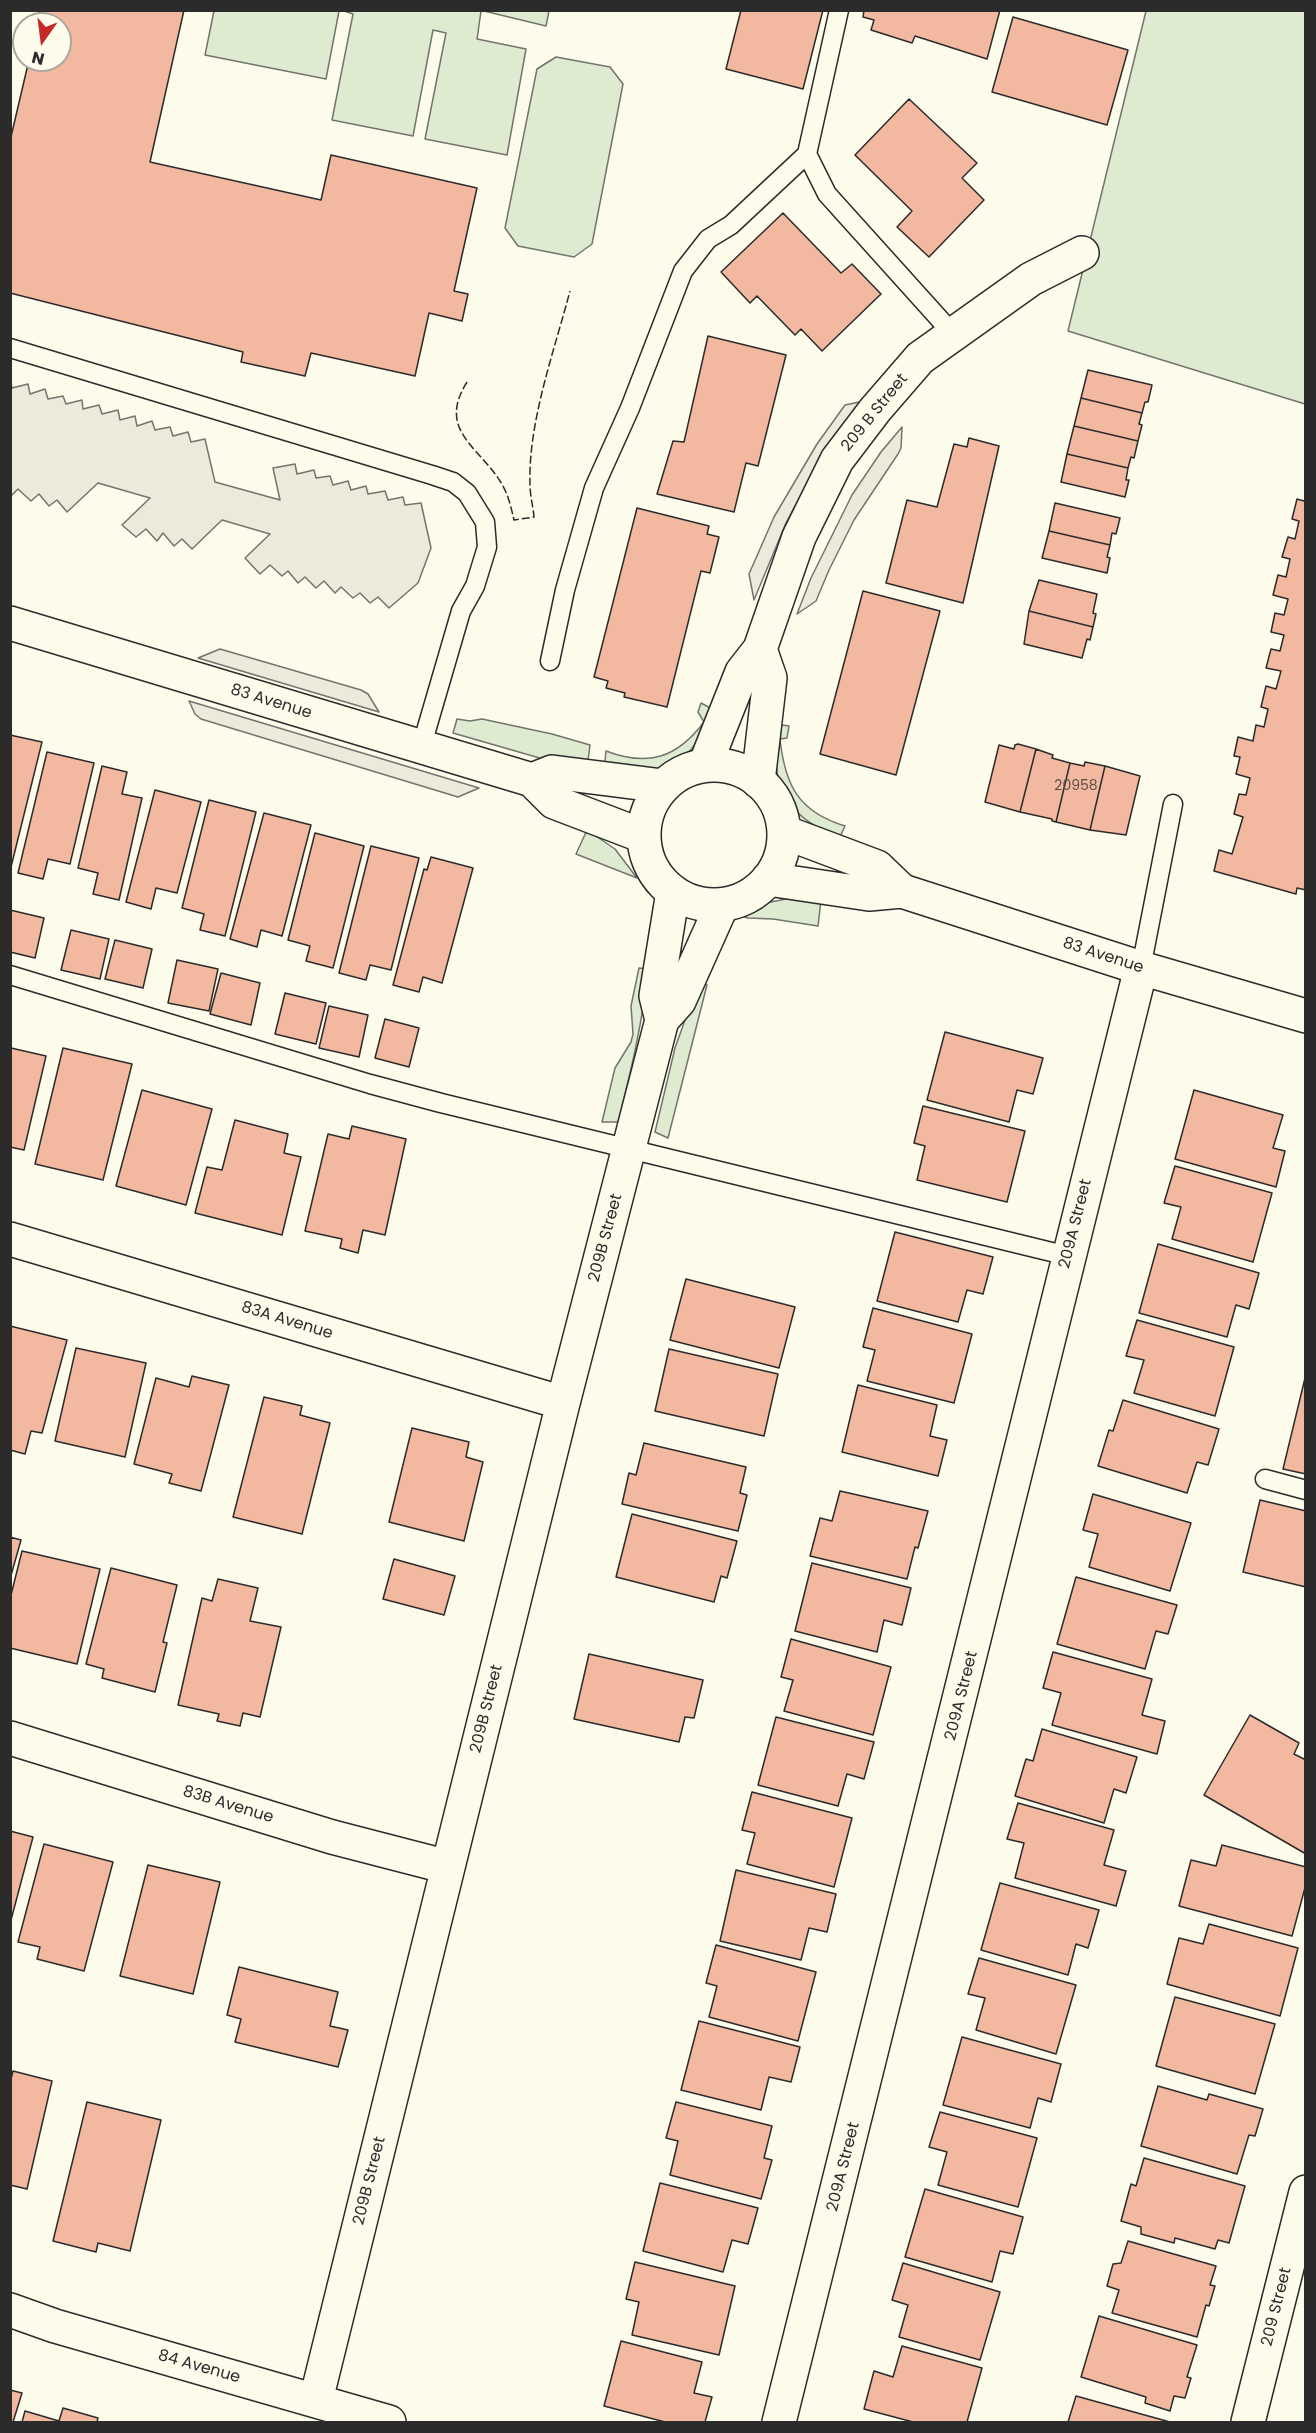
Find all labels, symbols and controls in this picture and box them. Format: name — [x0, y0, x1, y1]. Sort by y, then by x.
north arrow — [12, 12, 72, 72]
text: N — [29, 45, 47, 71]
street label: 209 B Street — [838, 370, 912, 456]
street label: 83 Avenue — [228, 681, 314, 723]
house number: 20958 — [1054, 778, 1098, 794]
street label: 83 Avenue — [1060, 934, 1146, 978]
street label: 209A Street — [1056, 1177, 1096, 1271]
street label: 209B Street — [585, 1192, 627, 1284]
street label: 83A Avenue — [239, 1298, 335, 1344]
street label: 209A Street — [942, 1649, 982, 1743]
street label: 209B Street — [467, 1663, 507, 1755]
street label: 83B Avenue — [180, 1782, 276, 1828]
street label: 209A Street — [824, 2120, 864, 2214]
street label: 209B Street — [350, 2135, 390, 2227]
street label: 209 Street — [1258, 2266, 1296, 2348]
street label: 84 Avenue — [156, 2346, 242, 2388]

